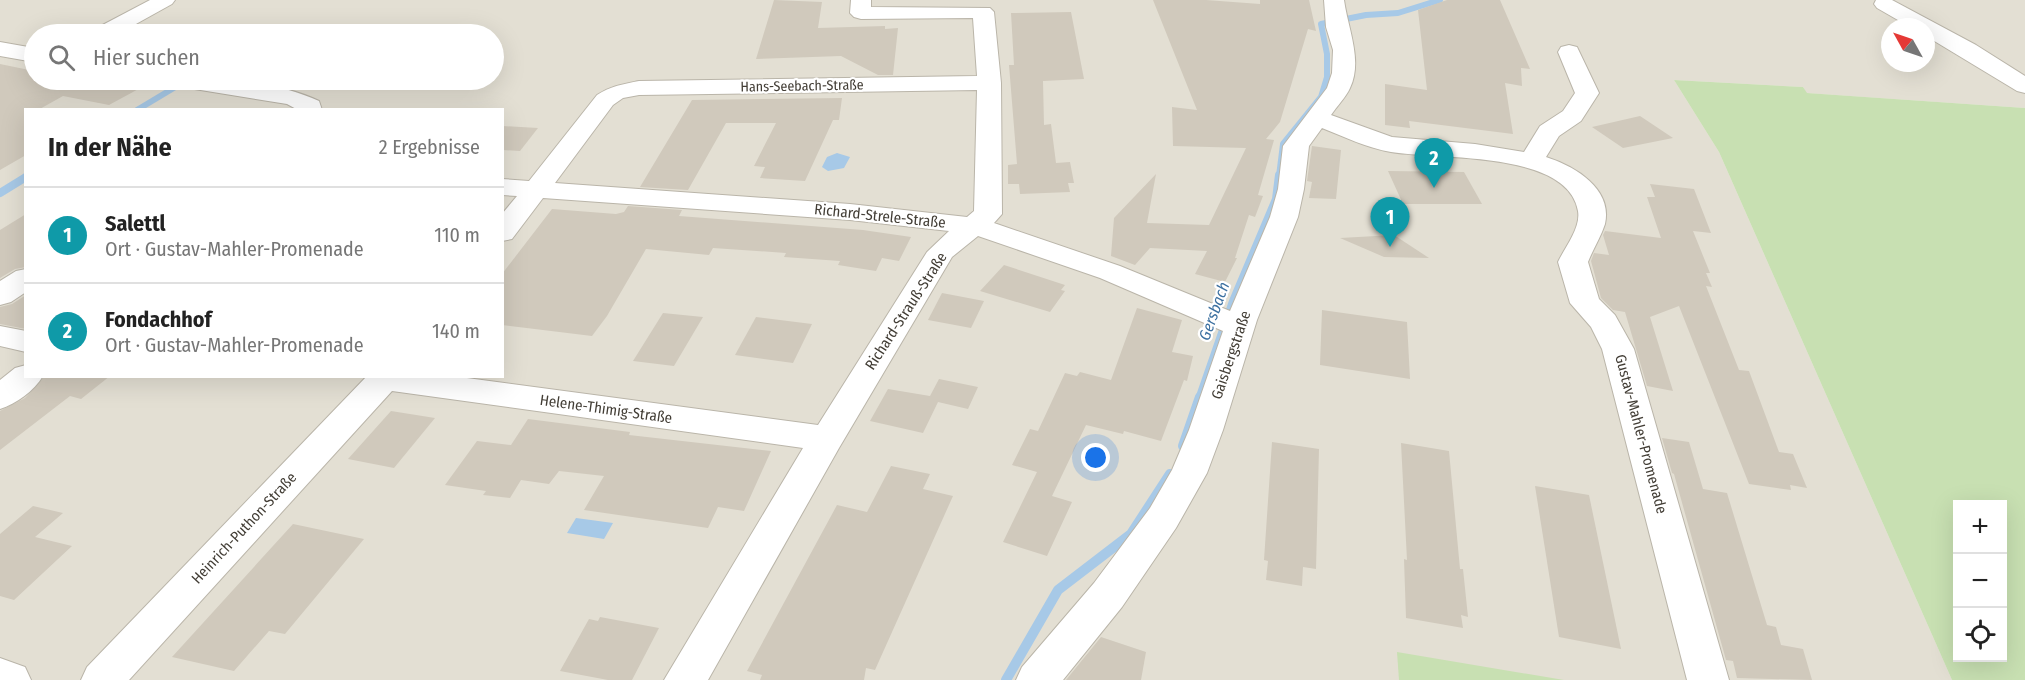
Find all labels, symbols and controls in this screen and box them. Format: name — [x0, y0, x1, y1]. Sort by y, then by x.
north arrow — [1881, 18, 1935, 72]
search box — [24, 24, 504, 90]
icon: search — [45, 41, 78, 74]
text: Hier suchen — [93, 44, 200, 71]
street label: Hans-Seebach-Straße — [740, 76, 864, 96]
text: In der Nähe — [48, 132, 172, 163]
text: 2 Ergebnisse — [379, 135, 480, 159]
pin: 2 — [1414, 138, 1454, 188]
pin: 1 — [1370, 198, 1410, 247]
street label: Richard-Strele-Straße — [813, 200, 947, 232]
text: Salettl — [105, 210, 165, 237]
text: 1 — [63, 223, 72, 247]
text: 110 m — [434, 223, 480, 247]
text: Ort · Gustav-Mahler-Promenade — [105, 237, 364, 261]
street label: Richard-Strauß-Straße — [861, 249, 951, 373]
water label: Gersbach — [1195, 279, 1233, 343]
text: Fondachhof — [105, 306, 212, 333]
street label: Gaisbergstraße — [1207, 308, 1255, 402]
text: 2 — [63, 319, 72, 343]
text: 140 m — [432, 319, 480, 343]
text: Ort · Gustav-Mahler-Promenade — [105, 333, 364, 357]
street label: Gustav-Mahler-Promenade — [1611, 352, 1671, 516]
street label: Helene-Thimig-Straße — [539, 391, 673, 427]
your location — [1081, 443, 1110, 472]
street label: Heinrich-Puthon-Straße — [188, 469, 300, 587]
map controls — [1953, 500, 2007, 662]
button: + — [1953, 500, 2007, 554]
button: − — [1953, 554, 2007, 608]
button: locate — [1953, 608, 2007, 662]

